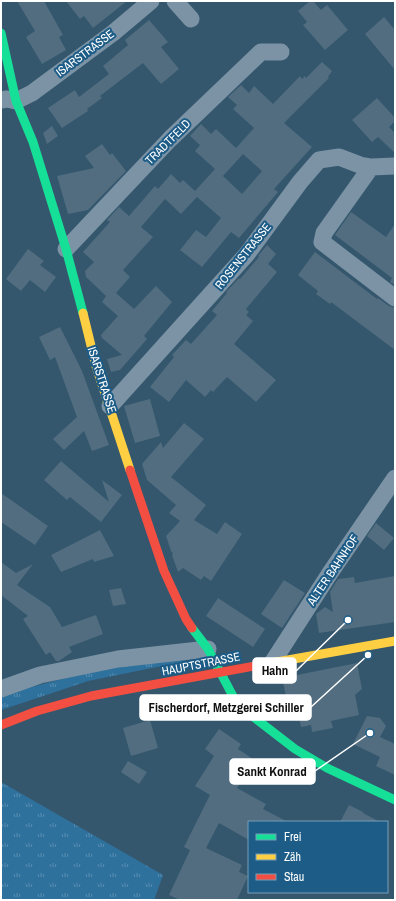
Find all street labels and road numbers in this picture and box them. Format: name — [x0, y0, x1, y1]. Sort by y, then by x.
street label: ISARSTRASSE — [53, 26, 117, 80]
street label: TRADTFELD — [142, 116, 194, 168]
street label: ROSENSTRASSE — [211, 220, 275, 292]
street label: ISARSTRASSE — [84, 345, 120, 415]
street label: ALTER BAHNHOF — [303, 532, 363, 609]
street label: HAUPTSTRASSE — [161, 649, 241, 679]

